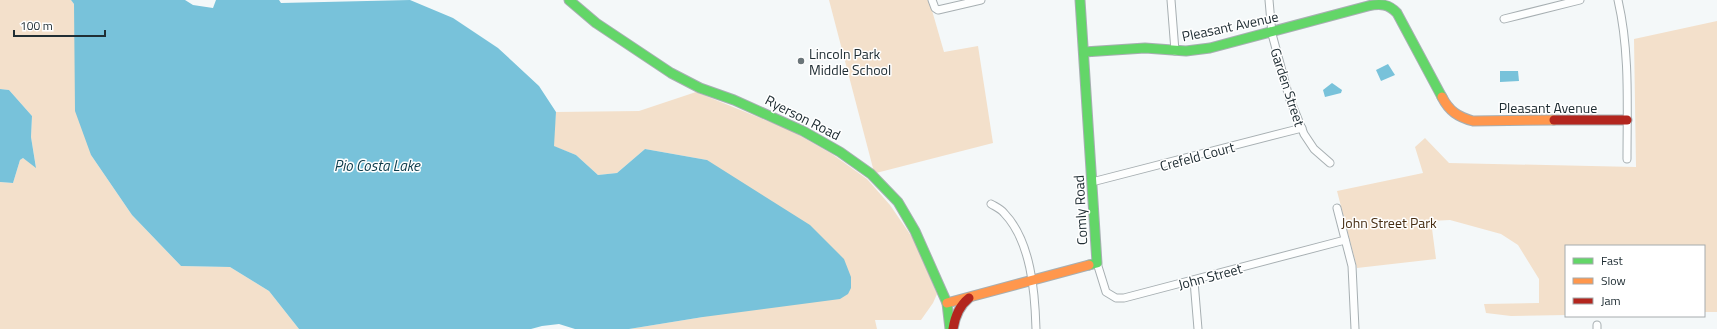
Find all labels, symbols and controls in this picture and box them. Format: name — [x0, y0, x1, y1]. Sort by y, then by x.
street label: Pleasant Avenue — [1180, 5, 1280, 47]
scale bar — [14, 12, 105, 38]
text: 100 m — [20, 16, 53, 35]
place label: Lincoln Park Middle School — [809, 43, 891, 80]
street label: Garden Street — [1265, 45, 1311, 129]
marker: Lincoln Park Middle School — [796, 56, 806, 66]
street label: Ryerson Road — [762, 89, 844, 145]
street label: Pleasant Avenue — [1499, 97, 1597, 118]
street label: Crefeld Court — [1157, 136, 1237, 176]
water label: Pio Costa Lake — [334, 154, 421, 177]
street label: Comly Road — [1068, 175, 1092, 245]
park label: John Street Park — [1341, 212, 1437, 233]
legend — [1565, 245, 1705, 317]
text: Fast — [1601, 251, 1624, 270]
street label: John Street — [1176, 257, 1244, 295]
text: Slow — [1601, 271, 1626, 290]
text: Jam — [1601, 291, 1621, 310]

